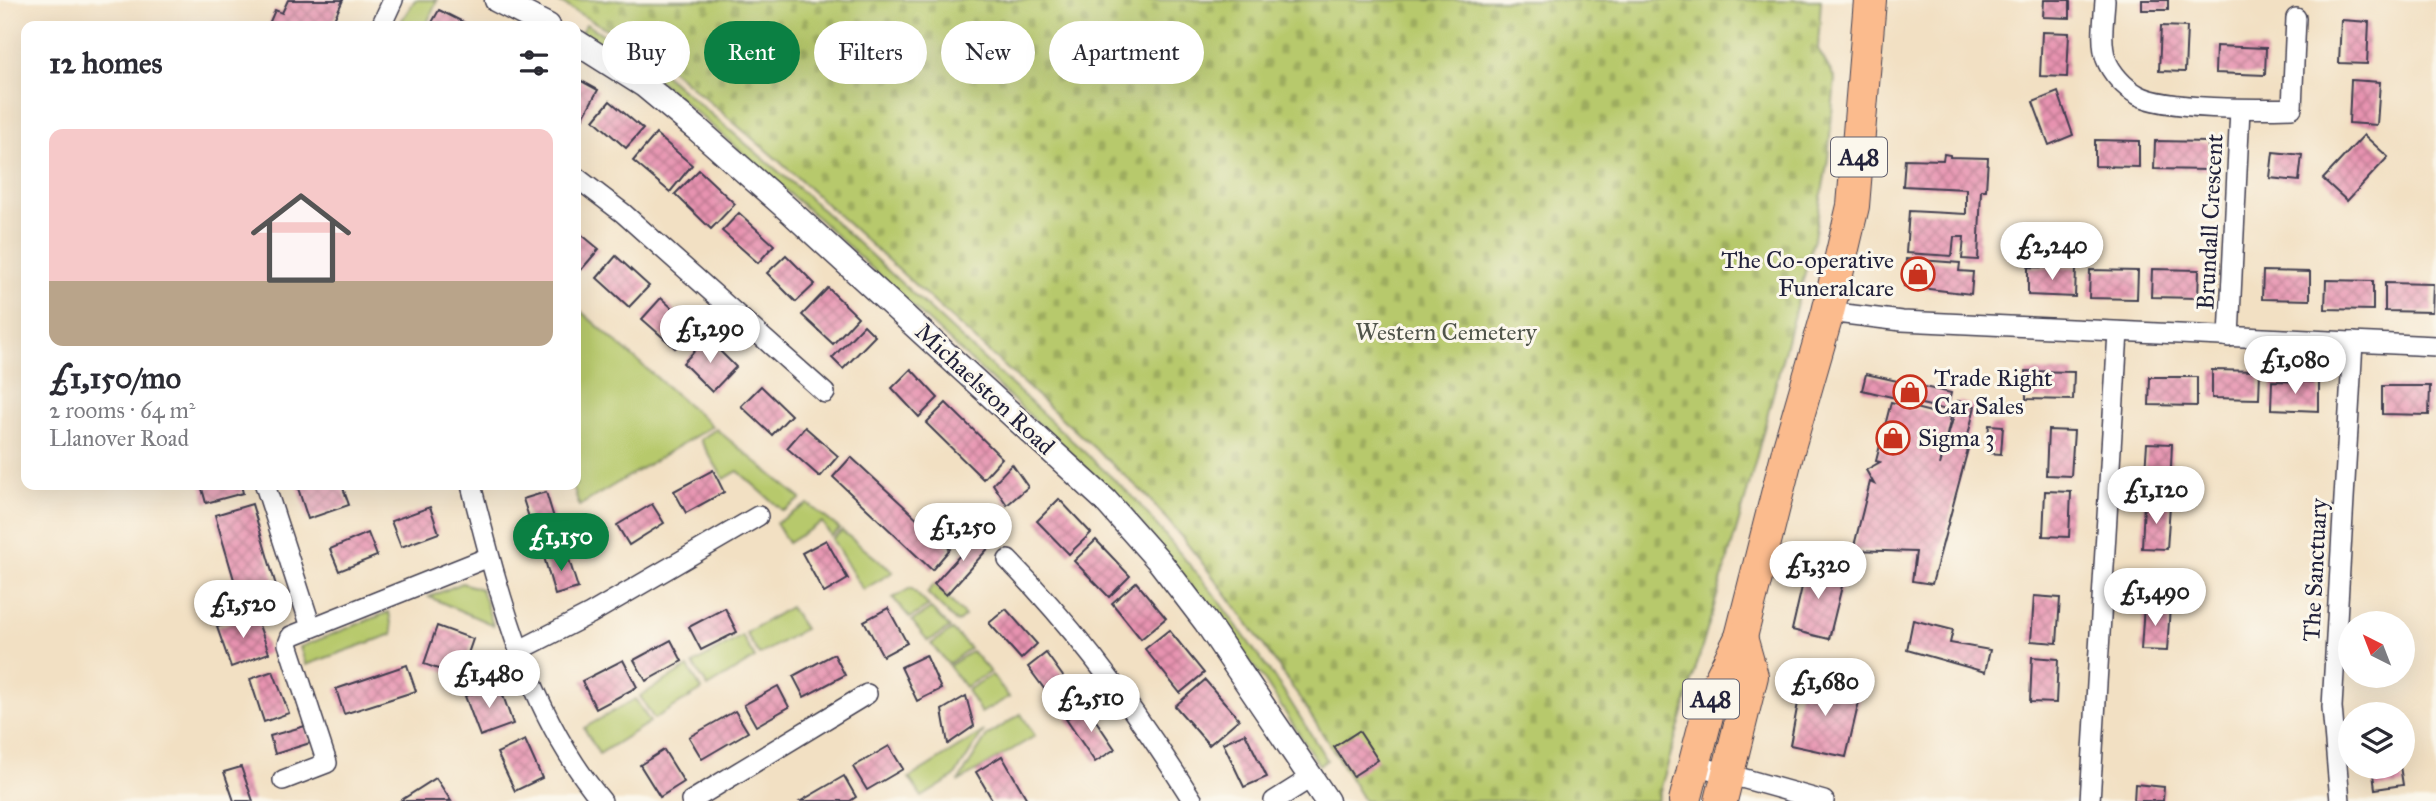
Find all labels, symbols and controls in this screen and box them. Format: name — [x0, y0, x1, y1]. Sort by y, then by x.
chip: Buy — [602, 21, 690, 84]
chip: Rent — [704, 21, 800, 84]
chip: Filters — [814, 21, 927, 84]
chip: New — [941, 21, 1035, 84]
chip: Apartment — [1049, 21, 1204, 84]
icon: filters — [515, 44, 553, 82]
text: 12 homes — [49, 45, 162, 81]
street label: Brundall Crescent — [2190, 133, 2230, 311]
road number: A48 — [1831, 138, 1887, 176]
icon: home — [238, 175, 364, 301]
pin: £2,240 — [1995, 222, 2109, 282]
text: £2,240 — [2016, 231, 2088, 259]
place label: The Co-operative Funeralcare — [1721, 245, 1894, 303]
shop icon: The Co-operative Funeralcare — [1899, 255, 1937, 293]
pin: £1,290 — [653, 306, 767, 365]
text: £1,290 — [676, 314, 744, 342]
street label: Michaelston Road — [909, 317, 1061, 461]
park label: Western Cemetery — [1355, 317, 1537, 347]
pin: £1,080 — [2238, 336, 2352, 396]
text: £1,080 — [2260, 345, 2330, 373]
text: £1,150/mo — [49, 360, 181, 396]
place label: Trade Right Car Sales — [1934, 363, 2053, 421]
shop icon: Trade Right Car Sales — [1891, 373, 1929, 411]
text: 2 rooms · 64 m² — [49, 396, 195, 424]
shop icon: Sigma 3 — [1874, 419, 1912, 457]
place label: Sigma 3 — [1918, 423, 1995, 453]
text: Llanover Road — [49, 424, 189, 452]
pin: £1,120 — [2099, 466, 2213, 526]
text: £1,120 — [2124, 475, 2188, 503]
street label: The Sanctuary — [2296, 497, 2334, 642]
pin: £1,250 — [906, 504, 1020, 563]
text: £1,250 — [930, 512, 996, 540]
pin: £1,150 — [504, 514, 618, 573]
text: £1,150 — [529, 522, 593, 550]
pin: £1,320 — [1761, 542, 1875, 601]
text: £1,320 — [1786, 550, 1850, 578]
pin: £1,490 — [2098, 568, 2212, 628]
text: £1,490 — [2120, 577, 2190, 605]
pin: £1,520 — [186, 580, 300, 640]
text: £1,520 — [210, 589, 276, 617]
north arrow — [2338, 611, 2415, 688]
map controls — [2338, 611, 2415, 779]
pin: £1,480 — [432, 650, 546, 710]
pin: £1,680 — [1768, 658, 1882, 718]
text: £1,480 — [454, 659, 524, 687]
text: £1,680 — [1791, 667, 1859, 695]
pin: £2,510 — [1034, 674, 1148, 734]
road number: A48 — [1683, 680, 1739, 719]
text: £2,510 — [1058, 683, 1124, 711]
button: layers — [2338, 702, 2415, 779]

